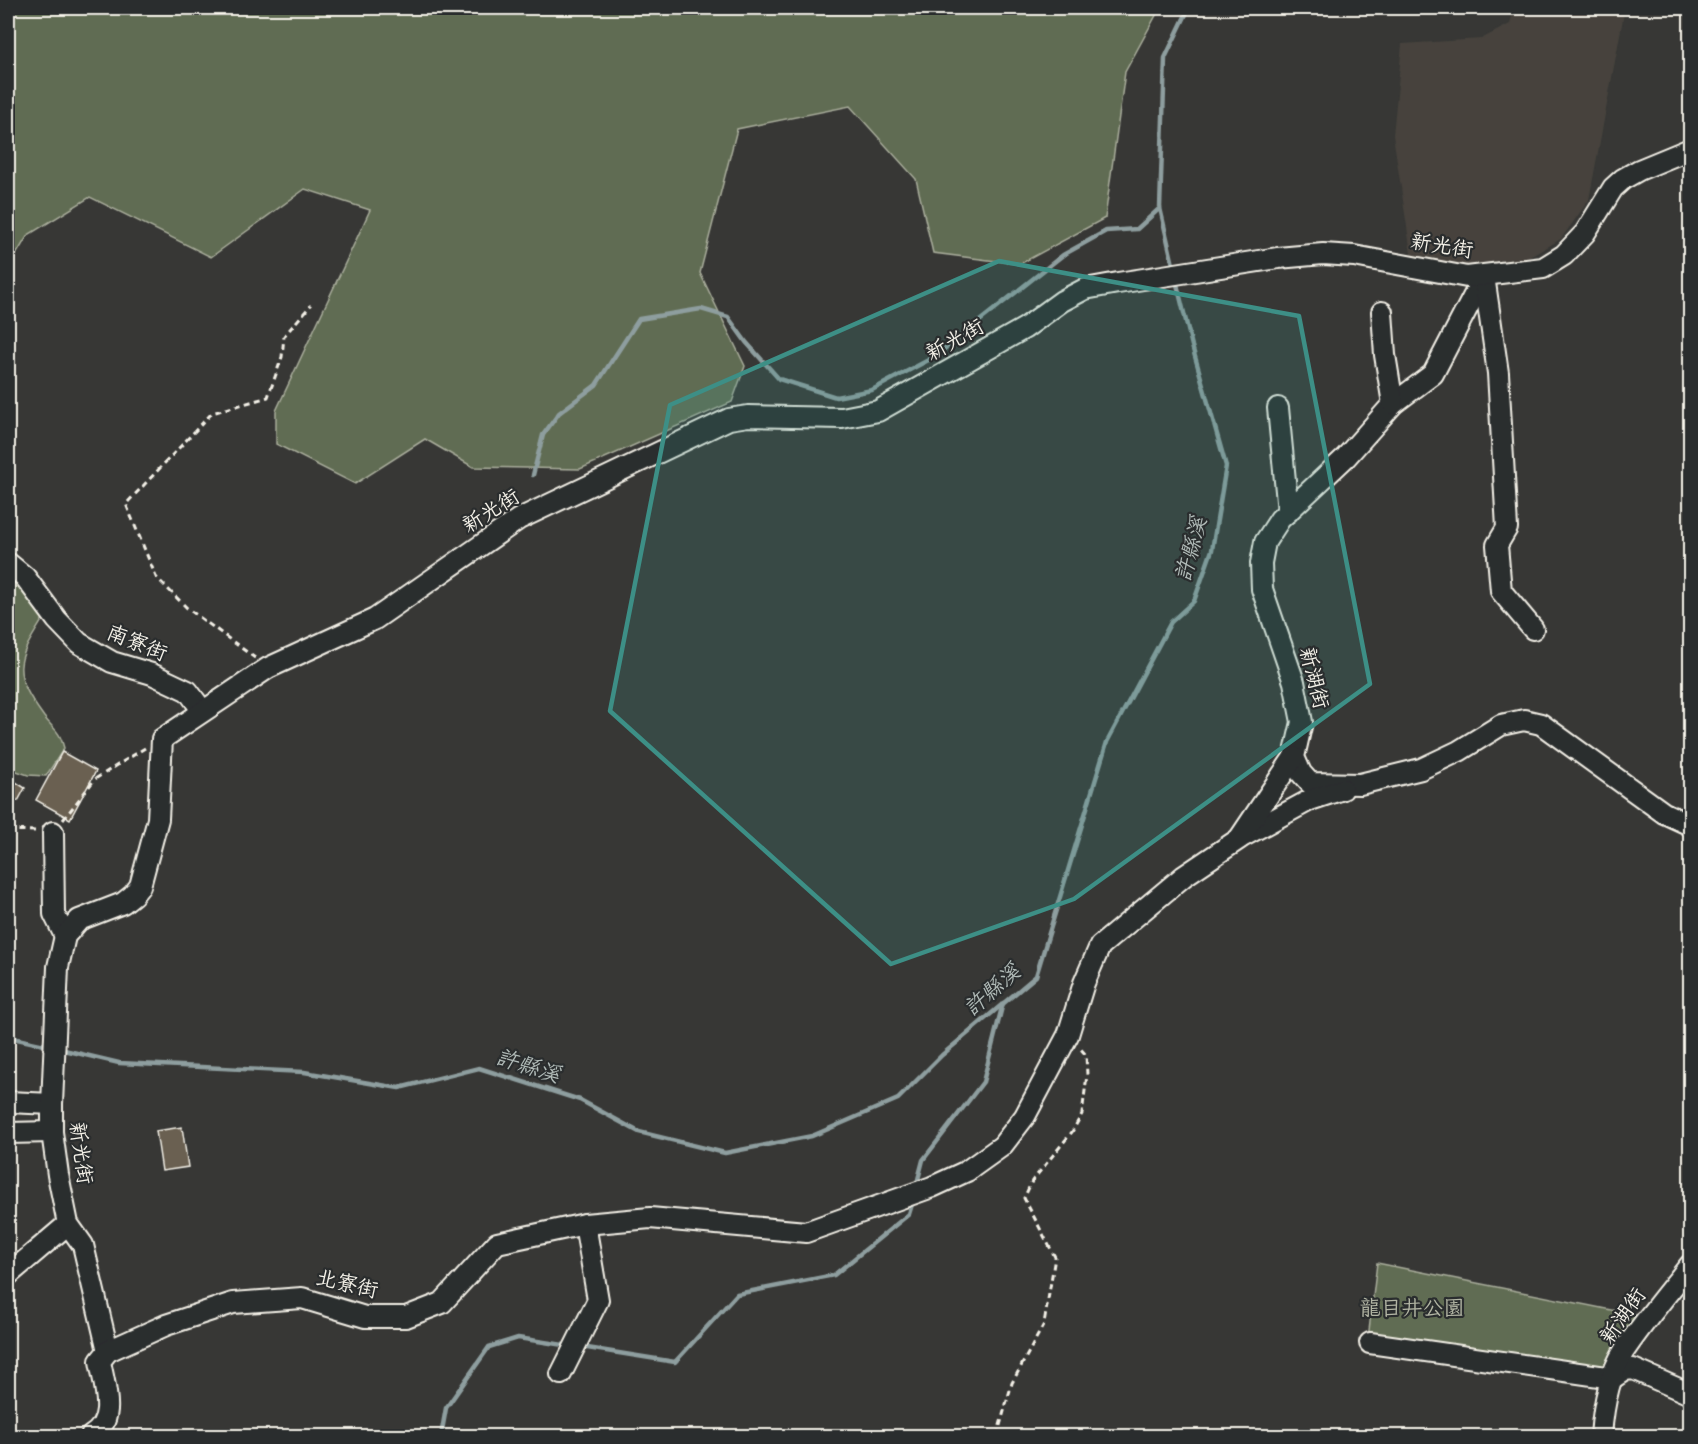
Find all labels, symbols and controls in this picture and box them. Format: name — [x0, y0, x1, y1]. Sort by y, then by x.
street label: 新光街 — [1409, 228, 1475, 264]
street label: 新光街 — [921, 313, 989, 367]
street label: 新光街 — [457, 483, 525, 539]
water label: 許縣溪 — [1169, 513, 1213, 585]
street label: 南寮街 — [103, 619, 171, 667]
street label: 新湖街 — [1293, 644, 1335, 712]
water label: 許縣溪 — [958, 957, 1027, 1022]
water label: 許縣溪 — [492, 1043, 565, 1089]
street label: 新光街 — [63, 1120, 99, 1186]
street label: 北寮街 — [313, 1264, 381, 1304]
street label: 新湖街 — [1594, 1282, 1652, 1350]
park label: 龍目井公園 — [1360, 1295, 1465, 1322]

